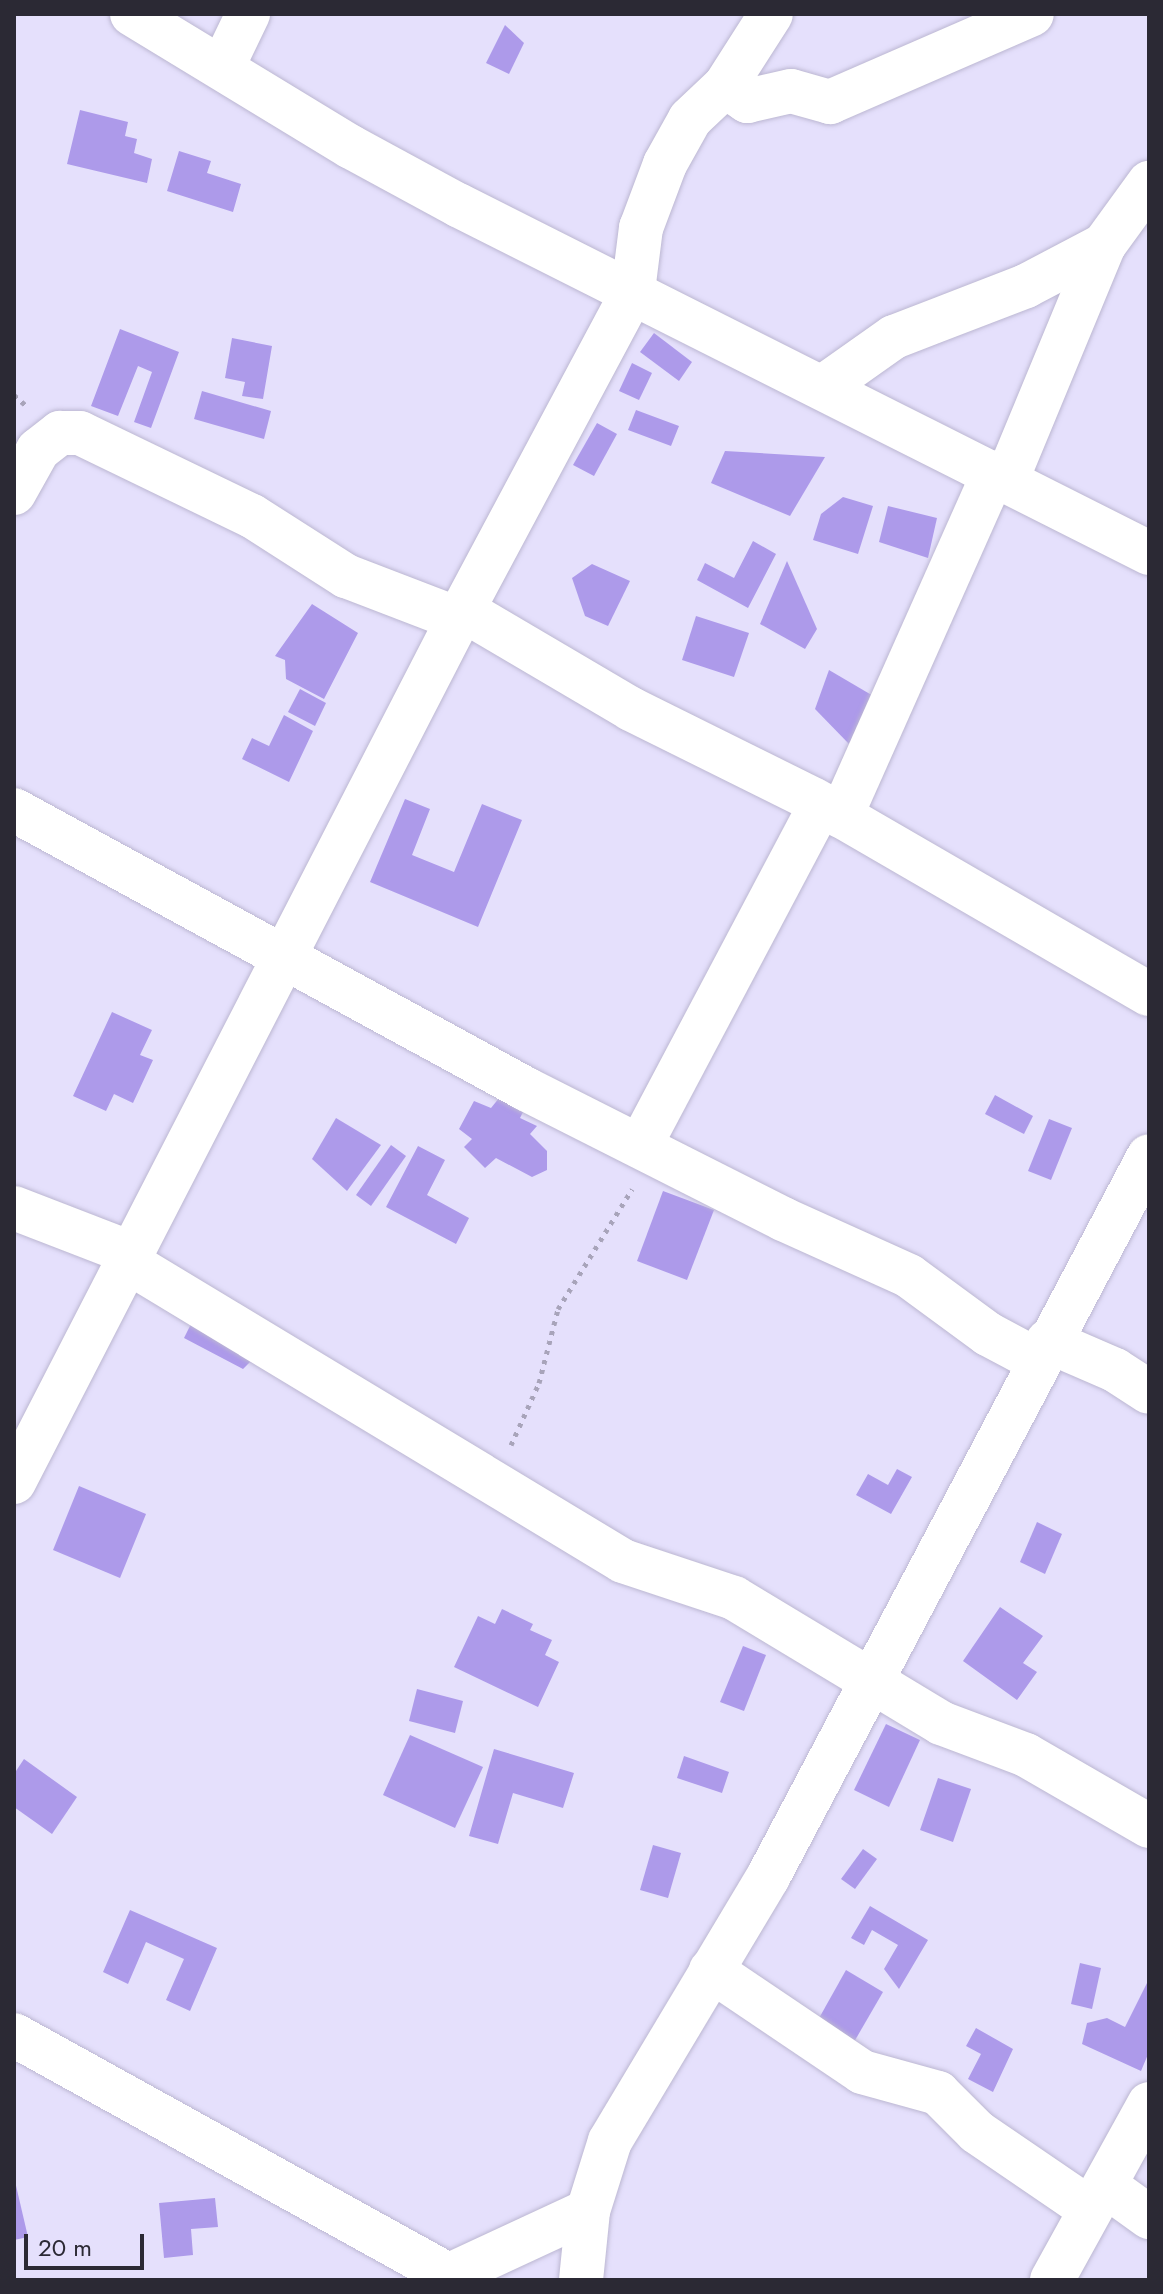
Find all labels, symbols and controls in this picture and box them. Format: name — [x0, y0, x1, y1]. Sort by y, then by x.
scale bar — [28, 2218, 148, 2268]
text: 20 m — [38, 2230, 92, 2265]

